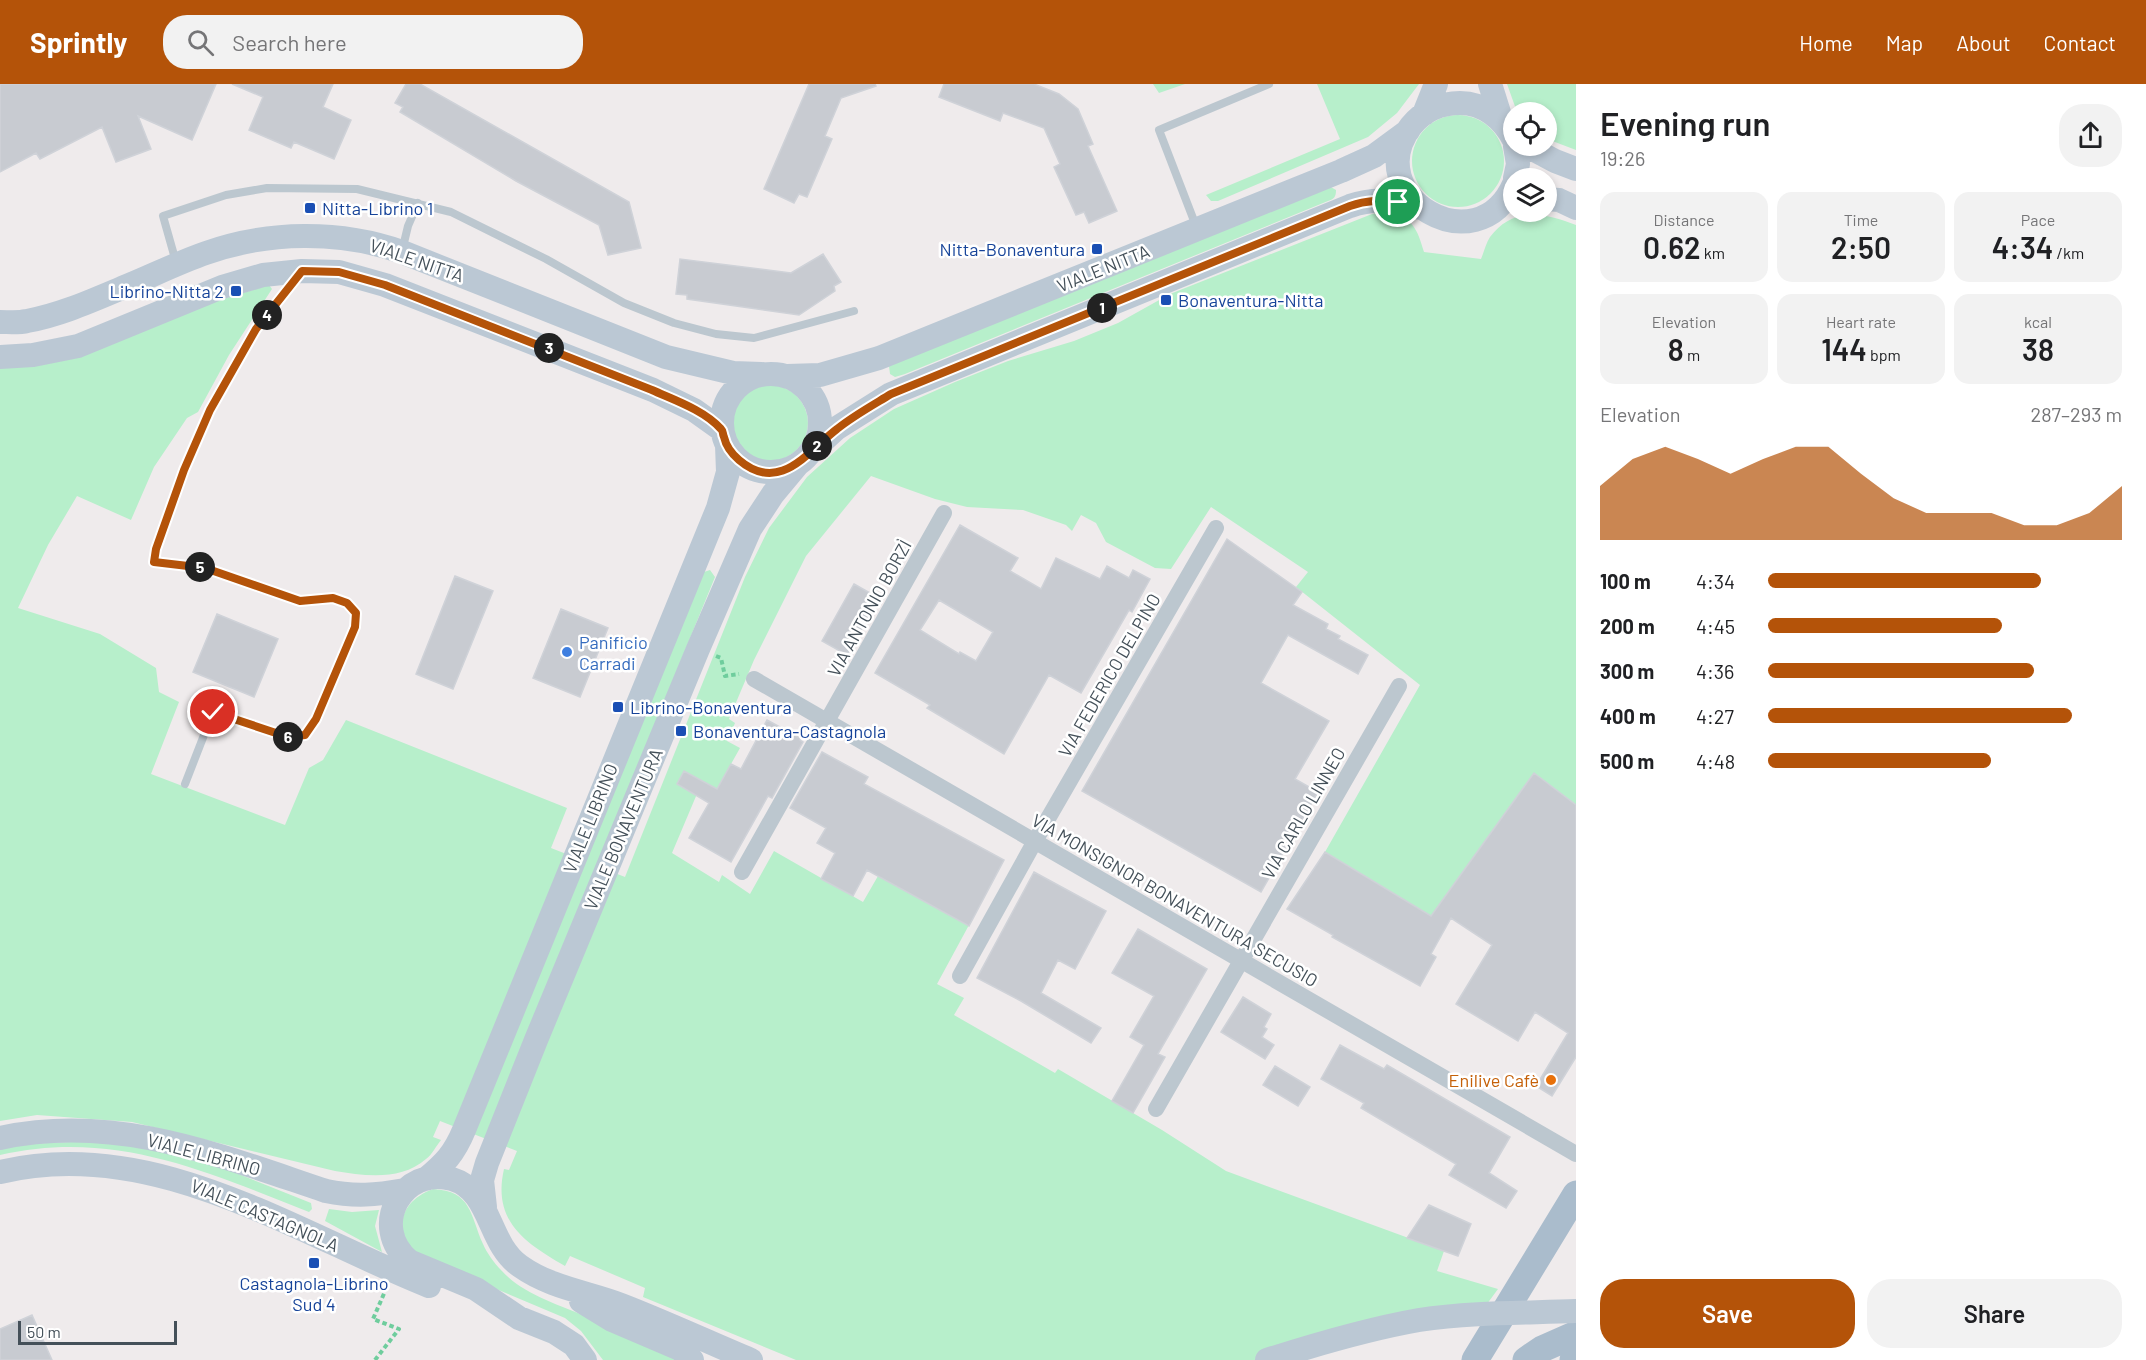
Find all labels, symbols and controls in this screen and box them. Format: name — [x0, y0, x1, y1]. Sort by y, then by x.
search box — [163, 15, 583, 69]
text: Sprintly — [30, 25, 127, 59]
icon: search — [184, 26, 217, 59]
text: Search here — [232, 29, 347, 55]
text: Home — [1799, 30, 1853, 55]
text: Map — [1886, 30, 1923, 55]
text: About — [1956, 30, 2011, 55]
text: Contact — [2044, 30, 2116, 55]
map controls — [1503, 102, 1557, 222]
button: locate — [1503, 102, 1557, 156]
text: Evening run — [1600, 103, 1770, 143]
button: share — [2059, 104, 2122, 167]
text: 19:26 — [1600, 146, 1645, 170]
button: layers — [1503, 168, 1557, 222]
pin — [1372, 176, 1423, 227]
icon: arrive — [1381, 185, 1414, 218]
place label: Nitta-Librino 1 — [322, 197, 433, 219]
marker: Nitta-Librino 1 — [303, 201, 317, 215]
text: Distance — [1654, 210, 1714, 229]
text: Time — [1844, 210, 1878, 229]
text: Pace — [2021, 210, 2055, 229]
text: 0.62 — [1643, 229, 1701, 265]
text: 2:50 — [1831, 229, 1891, 265]
text: 4:34 — [1992, 229, 2053, 265]
street label: VIALE NITTA — [367, 234, 467, 286]
place label: Nitta-Bonaventura — [940, 238, 1085, 260]
street label: VIALE NITTA — [1053, 239, 1153, 297]
marker: Nitta-Bonaventura — [1090, 242, 1104, 256]
text: km — [1701, 243, 1725, 262]
text: /km — [2053, 243, 2084, 262]
place label: Librino-Nitta 2 — [109, 280, 224, 302]
marker: Librino-Nitta 2 — [229, 284, 243, 298]
place label: Bonaventura-Nitta — [1178, 289, 1324, 311]
pin: 1 — [1087, 293, 1117, 323]
marker: Bonaventura-Nitta — [1159, 293, 1173, 307]
text: 1 — [1099, 298, 1105, 317]
pin: 4 — [252, 300, 282, 330]
text: 4 — [262, 305, 272, 324]
text: Elevation — [1652, 312, 1716, 331]
text: Heart rate — [1826, 312, 1896, 331]
text: kcal — [2024, 312, 2052, 331]
text: 8 — [1668, 331, 1684, 367]
text: 144 — [1821, 331, 1867, 367]
text: 38 — [2022, 331, 2054, 367]
pin: 3 — [534, 333, 564, 363]
text: 3 — [545, 338, 553, 357]
text: m — [1684, 345, 1700, 364]
text: bpm — [1867, 345, 1901, 364]
text: Elevation — [1600, 402, 1681, 426]
text: 287–293 m — [2030, 402, 2122, 426]
pin: 2 — [802, 431, 832, 461]
text: 2 — [813, 436, 821, 455]
street label: VIA ANTONIO BORZÌ — [822, 536, 916, 680]
pin: 5 — [185, 552, 215, 582]
text: 5 — [196, 557, 204, 576]
text: 100 m — [1600, 569, 1651, 593]
text: 4:34 — [1696, 569, 1735, 593]
street label: VIA FEDERICO DELPINO — [1053, 589, 1165, 761]
text: 200 m — [1600, 614, 1655, 638]
text: 4:45 — [1696, 614, 1735, 638]
place label: Panificio Carradi — [579, 631, 648, 674]
marker: Panificio Carradi — [560, 645, 574, 659]
text: 300 m — [1600, 659, 1654, 683]
text: 4:36 — [1696, 659, 1734, 683]
pin — [187, 686, 238, 737]
icon: check — [196, 695, 229, 728]
place label: Librino-Bonaventura — [630, 696, 792, 718]
marker: Librino-Bonaventura — [611, 700, 625, 714]
text: 400 m — [1600, 704, 1656, 728]
text: 4:27 — [1696, 704, 1734, 728]
place label: Bonaventura-Castagnola — [693, 720, 886, 742]
pin: 6 — [273, 722, 303, 752]
marker: Bonaventura-Castagnola — [674, 724, 688, 738]
text: 6 — [284, 727, 292, 746]
street label: VIA CARLO LINNEO — [1256, 743, 1350, 883]
street label: VIALE BONAVENTURA — [579, 745, 667, 913]
text: 500 m — [1600, 749, 1654, 773]
text: 4:48 — [1696, 749, 1735, 773]
street label: VIALE LIBRINO — [558, 760, 622, 876]
street label: VIA MONSIGNOR BONAVENTURA SECUSIO — [1028, 809, 1322, 991]
place label: Enilive Cafè — [1449, 1069, 1539, 1091]
marker: Enilive Cafè — [1544, 1073, 1558, 1087]
street label: VIALE LIBRINO — [145, 1128, 263, 1180]
street label: VIALE CASTAGNOLA — [188, 1174, 342, 1256]
marker: Castagnola-Librino Sud 4 — [307, 1256, 321, 1270]
place label: Castagnola-Librino Sud 4 — [239, 1272, 389, 1315]
button: Save — [1600, 1279, 1855, 1348]
button: Share — [1867, 1279, 2122, 1348]
scale bar — [18, 1318, 177, 1346]
text: 50 m — [27, 1322, 61, 1341]

